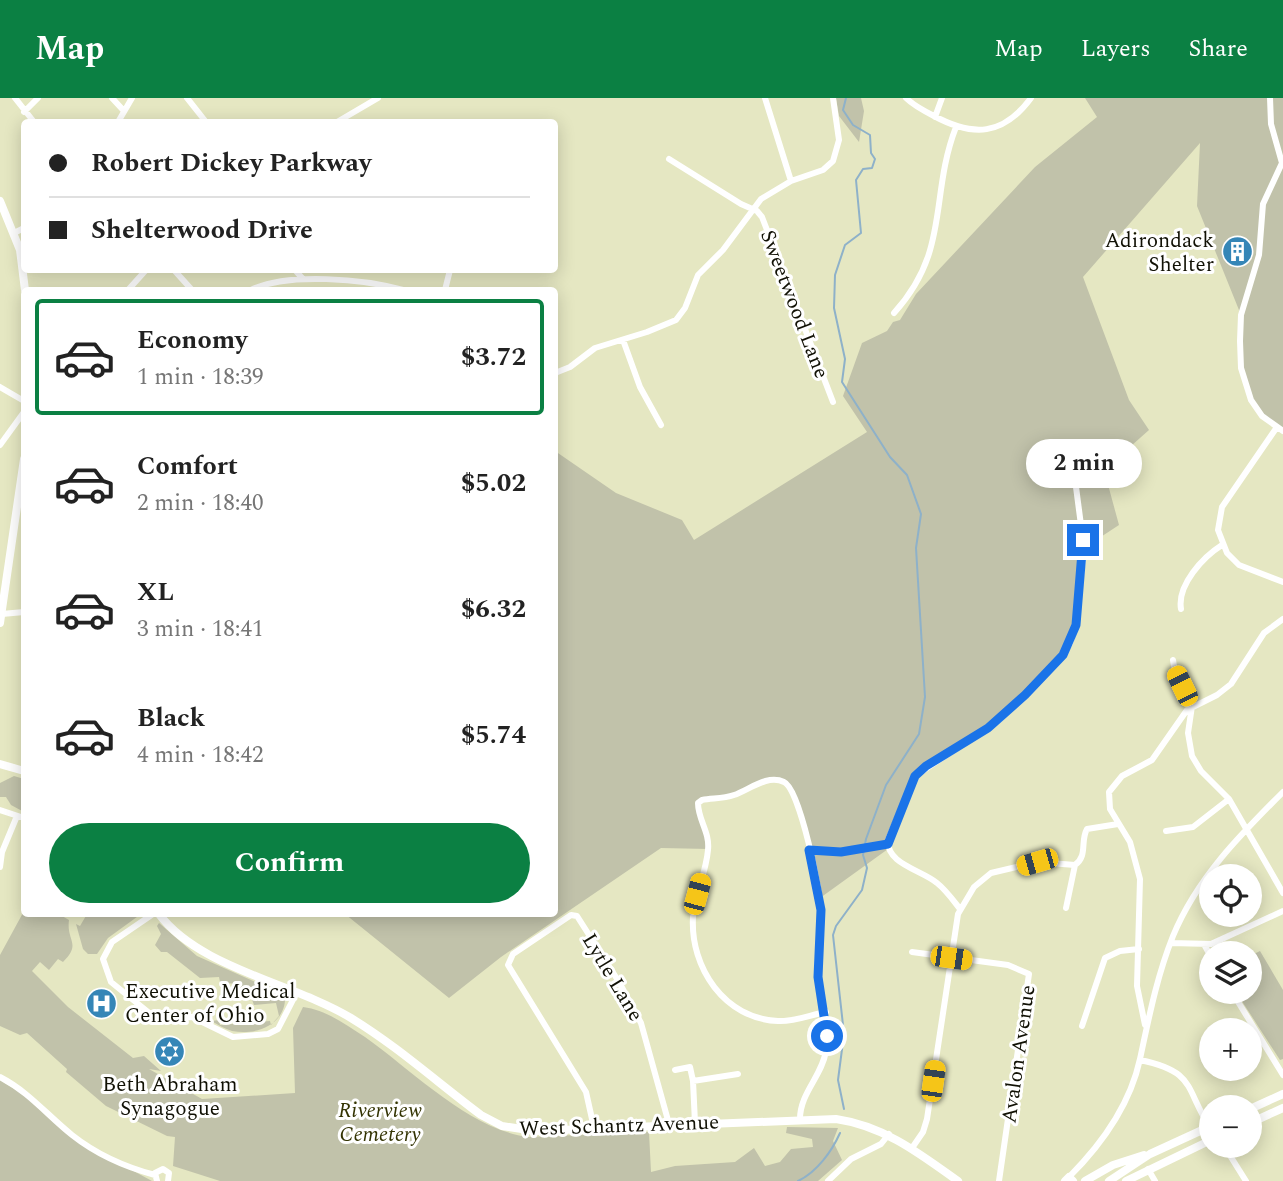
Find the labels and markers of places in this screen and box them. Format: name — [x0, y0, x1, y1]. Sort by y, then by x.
place label: Adirondack Shelter — [1105, 225, 1214, 281]
building icon: Adirondack Shelter — [1220, 235, 1254, 269]
place label: Executive Medical Center of Ohio — [125, 976, 295, 1032]
hospital icon: Executive Medical Center of Ohio — [85, 986, 119, 1020]
synagogue icon: Beth Abraham Synagogue — [153, 1035, 187, 1069]
place label: Beth Abraham Synagogue — [102, 1069, 238, 1125]

